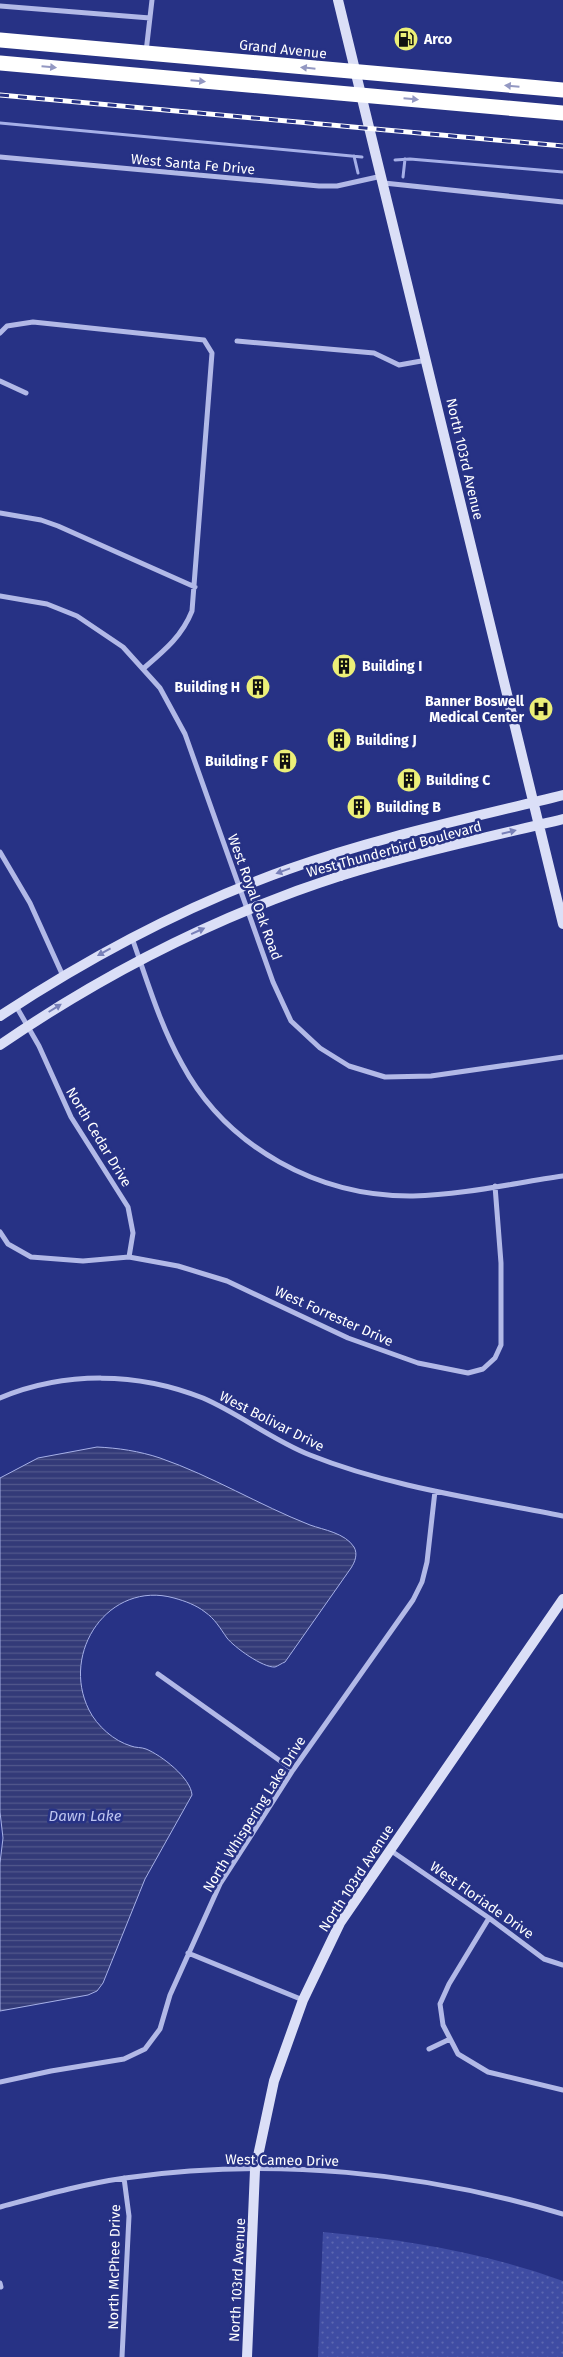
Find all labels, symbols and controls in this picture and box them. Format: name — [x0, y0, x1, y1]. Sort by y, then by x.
fuel station icon: Arco — [393, 26, 419, 52]
place label: Arco — [423, 31, 452, 48]
street label: Grand Avenue — [238, 36, 328, 63]
one-way arrow — [41, 64, 57, 72]
one-way arrow — [300, 64, 316, 72]
one-way arrow — [190, 77, 206, 85]
one-way arrow — [504, 82, 520, 90]
one-way arrow — [403, 95, 419, 103]
street label: West Santa Fe Drive — [130, 151, 256, 178]
street label: North 103rd Avenue — [442, 397, 487, 522]
building icon: Building I — [331, 653, 357, 679]
place label: Building I — [362, 658, 422, 675]
building icon: Building H — [245, 674, 271, 700]
place label: Building H — [175, 679, 240, 696]
place label: Banner Boswell Medical Center — [425, 693, 525, 726]
hospital icon: Banner Boswell Medical Center — [528, 696, 554, 722]
building icon: Building J — [326, 727, 352, 753]
place label: Building J — [356, 732, 417, 749]
building icon: Building F — [272, 748, 298, 774]
place label: Building F — [205, 753, 268, 770]
building icon: Building C — [396, 767, 422, 793]
place label: Building C — [426, 772, 490, 789]
building icon: Building B — [346, 794, 372, 820]
place label: Building B — [376, 799, 441, 816]
street label: West Thunderbird Boulevard — [305, 818, 484, 881]
one-way arrow — [501, 828, 516, 836]
street label: West Royal Oak Road — [224, 832, 285, 963]
one-way arrow — [276, 868, 291, 875]
one-way arrow — [191, 927, 205, 935]
one-way arrow — [97, 948, 110, 957]
one-way arrow — [49, 1004, 62, 1013]
street label: North Cedar Drive — [62, 1084, 135, 1190]
street label: West Forrester Drive — [272, 1283, 396, 1350]
street label: West Bolivar Drive — [217, 1388, 327, 1455]
street label: North Whispering Lake Drive — [199, 1733, 309, 1895]
water label: Dawn Lake — [49, 1807, 122, 1825]
street label: North 103rd Avenue — [315, 1821, 397, 1935]
street label: West Floriade Drive — [427, 1858, 537, 1943]
street label: West Cameo Drive — [225, 2151, 339, 2170]
street label: North McPhee Drive — [105, 2204, 124, 2330]
street label: North 103rd Avenue — [226, 2217, 249, 2343]

